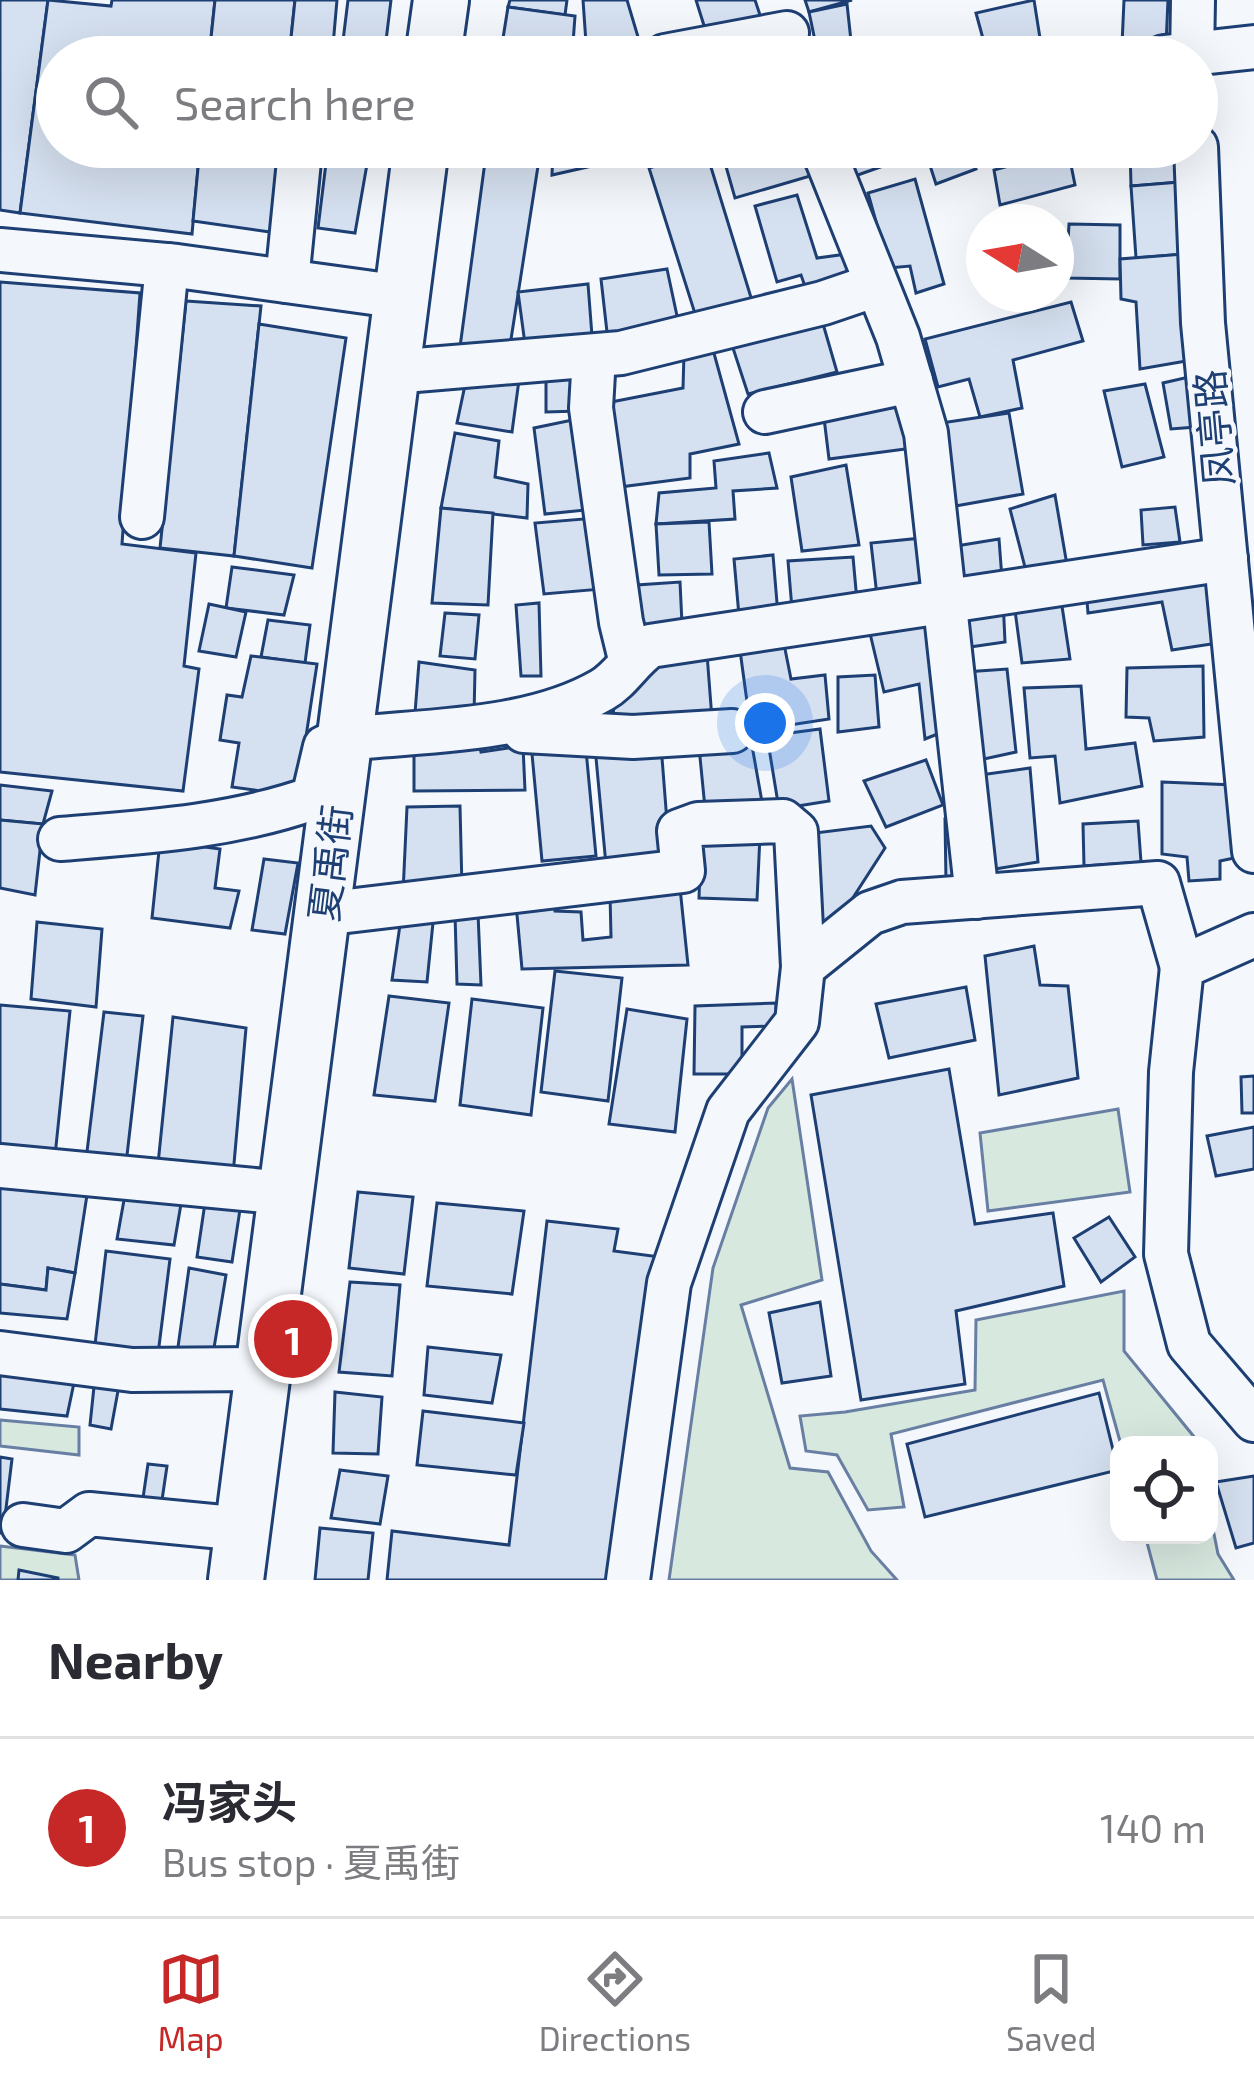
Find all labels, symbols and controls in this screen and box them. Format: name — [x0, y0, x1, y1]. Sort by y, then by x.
search box — [36, 36, 1218, 168]
icon: search — [78, 69, 144, 135]
text: Search here — [174, 75, 416, 129]
north arrow — [966, 204, 1074, 312]
street label: 凤亭路 — [1184, 368, 1242, 488]
your location — [735, 693, 795, 753]
street label: 夏禹街 — [299, 802, 359, 924]
pin: 1 — [254, 1294, 332, 1384]
map controls — [1110, 1436, 1218, 1544]
button: locate — [1110, 1436, 1218, 1544]
text: Nearby — [48, 1628, 223, 1689]
text: 冯家头 — [162, 1774, 297, 1828]
text: 1 — [79, 1804, 95, 1851]
text: 140 m — [1100, 1804, 1206, 1851]
text: Bus stop · 夏禹街 — [162, 1838, 460, 1885]
tab: Map — [158, 1946, 224, 2058]
tab: Directions — [539, 1946, 691, 2058]
tab: Saved — [1006, 1946, 1096, 2058]

